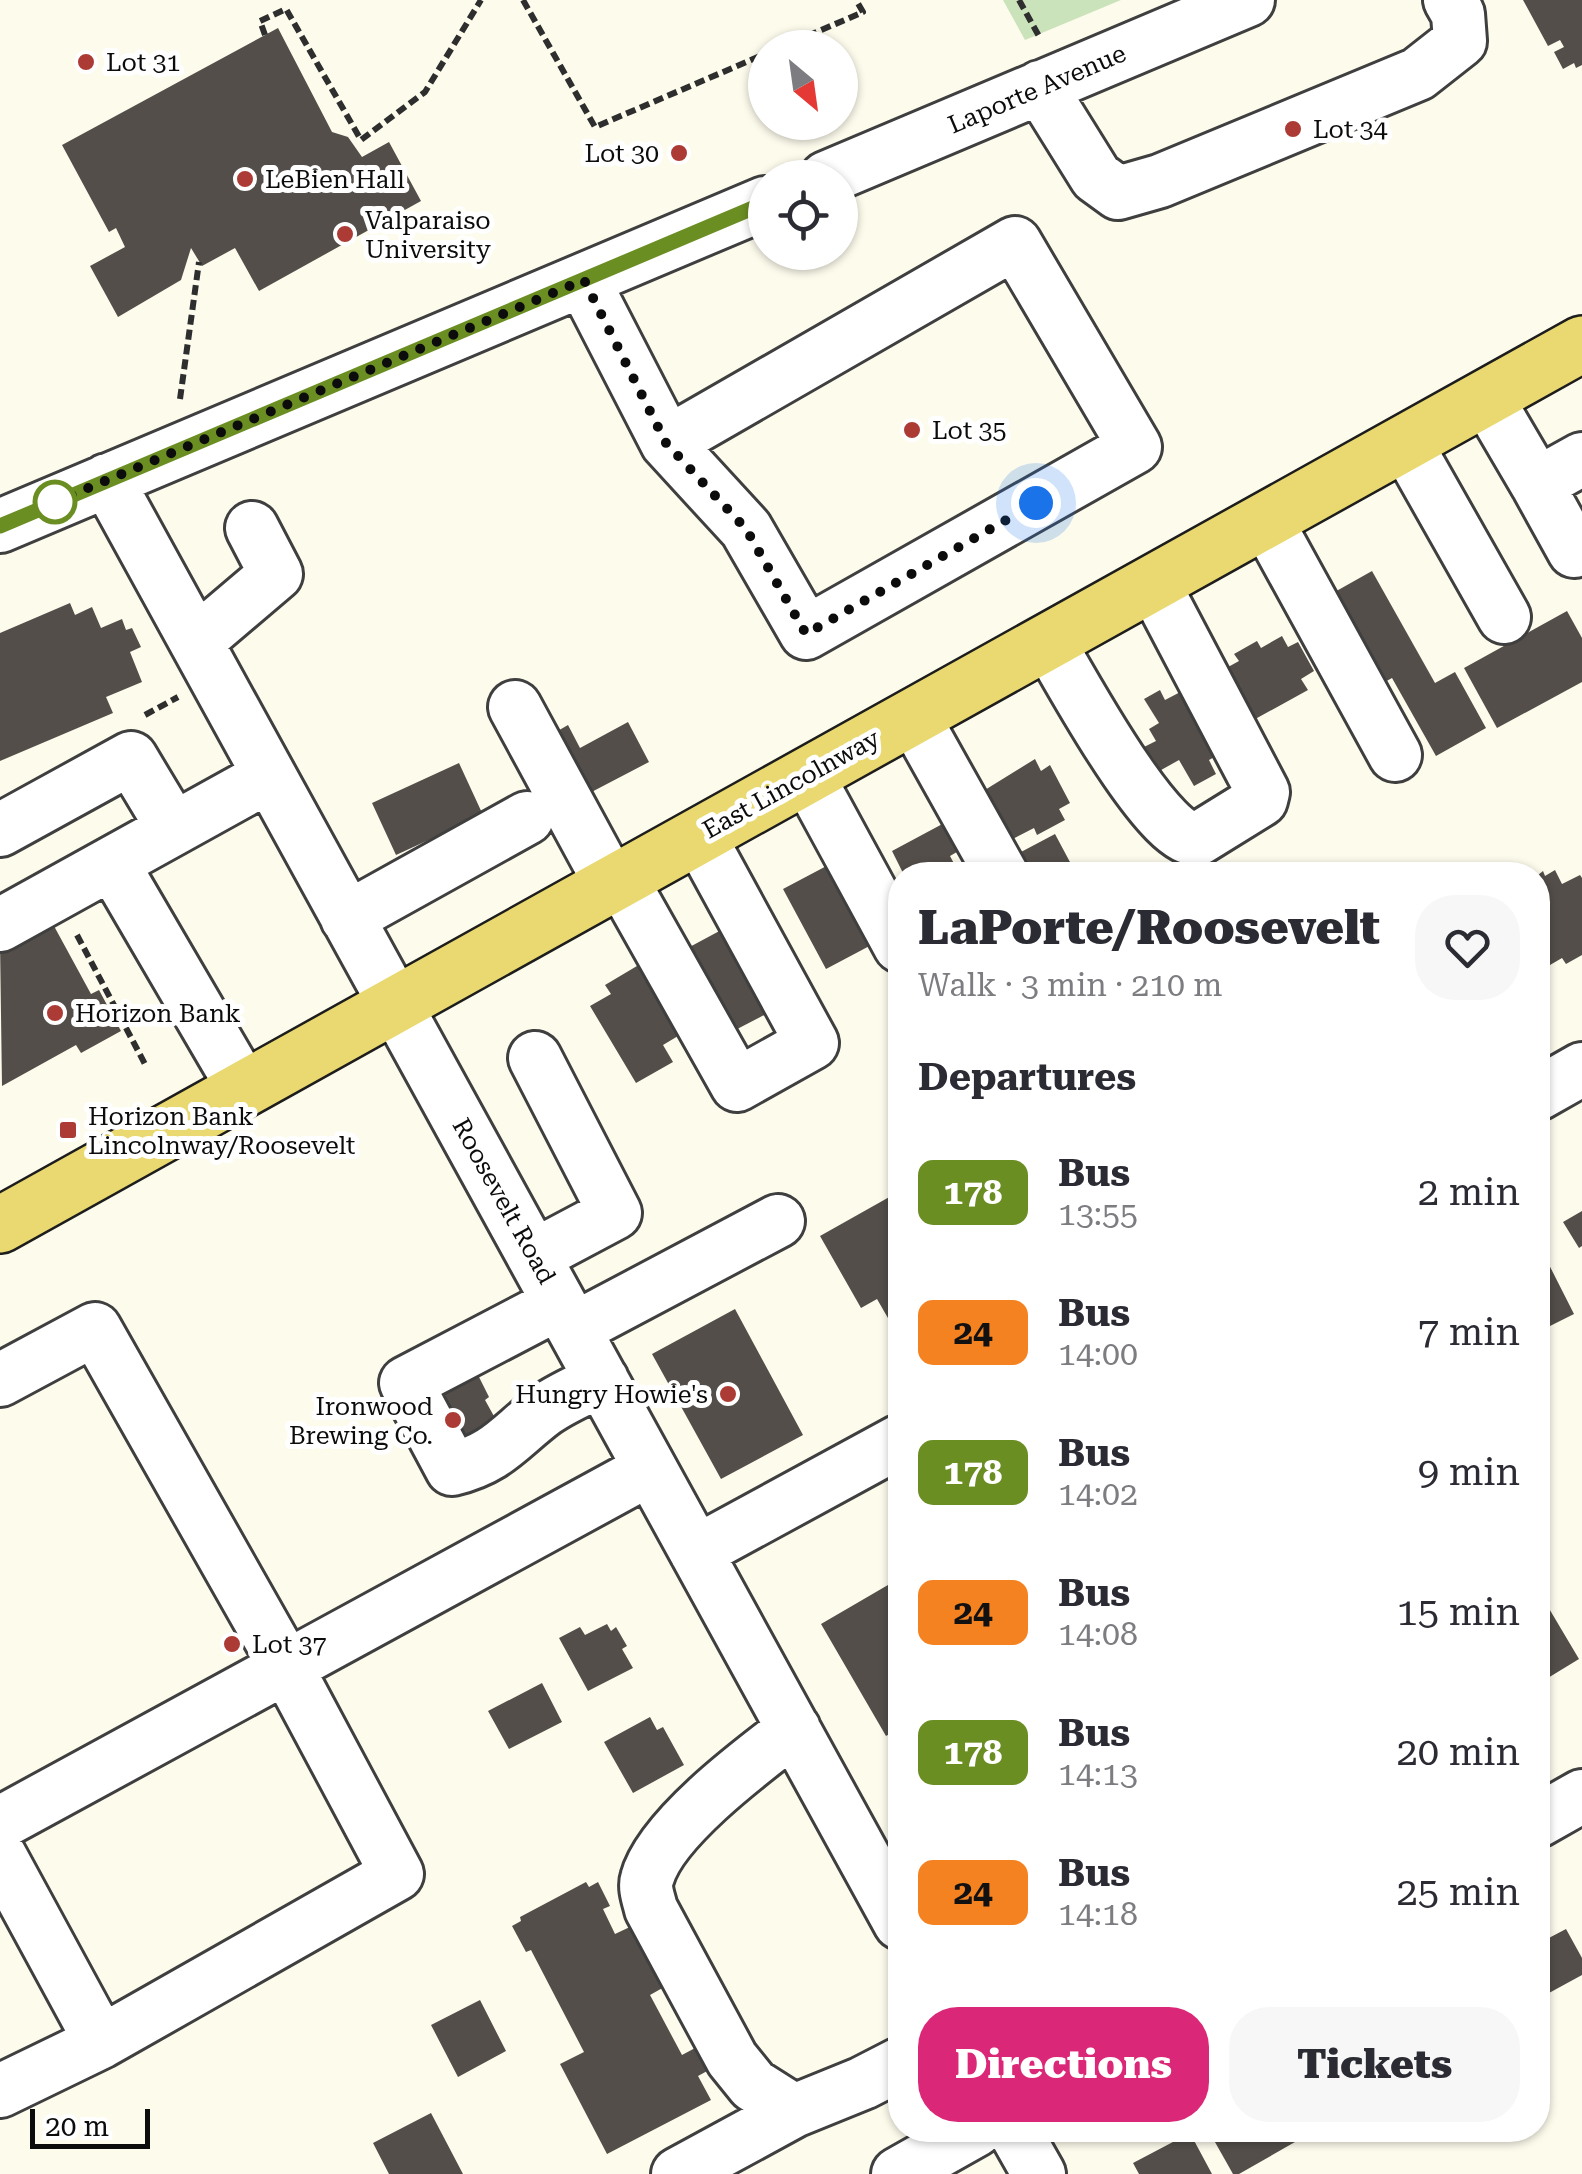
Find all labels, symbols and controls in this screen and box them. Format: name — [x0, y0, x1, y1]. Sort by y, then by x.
north arrow — [748, 30, 858, 140]
map controls — [748, 30, 858, 270]
street label: Laporte Avenue — [944, 38, 1130, 140]
place label: Lot 31 — [106, 48, 181, 77]
marker: Lot 31 — [75, 51, 97, 73]
place label: Lot 34 — [1313, 115, 1388, 144]
marker: Lot 34 — [1282, 118, 1304, 140]
place label: Lot 30 — [584, 139, 659, 168]
marker: Lot 30 — [668, 142, 690, 164]
button: locate — [748, 160, 858, 270]
place label: LeBien Hall — [265, 165, 405, 194]
marker: LeBien Hall — [234, 168, 256, 190]
place label: Valparaiso University — [365, 206, 491, 264]
marker: Valparaiso University — [334, 223, 356, 245]
place label: Lot 35 — [932, 416, 1007, 445]
marker: Lot 35 — [901, 419, 923, 441]
your location — [1011, 478, 1061, 528]
unlabelled marker — [34, 481, 76, 523]
street label: East Lincolnway — [697, 723, 885, 845]
button: heart — [1415, 895, 1520, 1000]
text: LaPorte/Roosevelt — [918, 900, 1380, 956]
text: Walk · 3 min · 210 m — [918, 966, 1222, 1004]
place label: Horizon Bank — [75, 999, 241, 1028]
marker: Horizon Bank — [44, 1002, 66, 1024]
text: Departures — [918, 1055, 1136, 1099]
place label: Horizon Bank Lincolnway/Roosevelt — [88, 1102, 355, 1160]
street label: Roosevelt Road — [446, 1113, 562, 1289]
marker: Horizon Bank Lincolnway/Roosevelt — [57, 1119, 79, 1141]
text: Bus — [1058, 1151, 1130, 1195]
text: 2 min — [1418, 1170, 1520, 1214]
text: 178 — [944, 1172, 1002, 1213]
text: 13:55 — [1058, 1195, 1138, 1233]
text: Bus — [1058, 1291, 1130, 1335]
text: 7 min — [1418, 1310, 1520, 1354]
text: 24 — [953, 1312, 993, 1353]
text: 14:00 — [1058, 1335, 1138, 1373]
place label: Hungry Howie's — [515, 1380, 708, 1409]
marker: Hungry Howie's — [717, 1383, 739, 1405]
place label: Ironwood Brewing Co. — [289, 1392, 433, 1450]
marker: Ironwood Brewing Co. — [442, 1409, 464, 1431]
text: Bus — [1058, 1431, 1130, 1475]
text: 9 min — [1418, 1450, 1520, 1494]
text: 178 — [944, 1452, 1002, 1493]
text: 14:02 — [1058, 1475, 1138, 1513]
text: Bus — [1058, 1571, 1130, 1615]
text: 15 min — [1397, 1590, 1520, 1634]
text: 24 — [953, 1592, 993, 1633]
text: 14:08 — [1058, 1615, 1138, 1653]
place label: Lot 37 — [252, 1630, 327, 1659]
marker: Lot 37 — [221, 1633, 243, 1655]
text: Bus — [1058, 1711, 1130, 1755]
text: 20 min — [1397, 1730, 1520, 1774]
text: 178 — [944, 1732, 1002, 1773]
text: 14:13 — [1058, 1755, 1138, 1793]
text: Bus — [1058, 1851, 1130, 1895]
text: 25 min — [1397, 1870, 1520, 1914]
text: 24 — [953, 1872, 993, 1913]
text: 14:18 — [1058, 1895, 1138, 1933]
button: Directions — [918, 2007, 1209, 2122]
button: Tickets — [1229, 2007, 1520, 2122]
scale bar — [30, 2104, 150, 2148]
text: 20 m — [45, 2110, 109, 2143]

